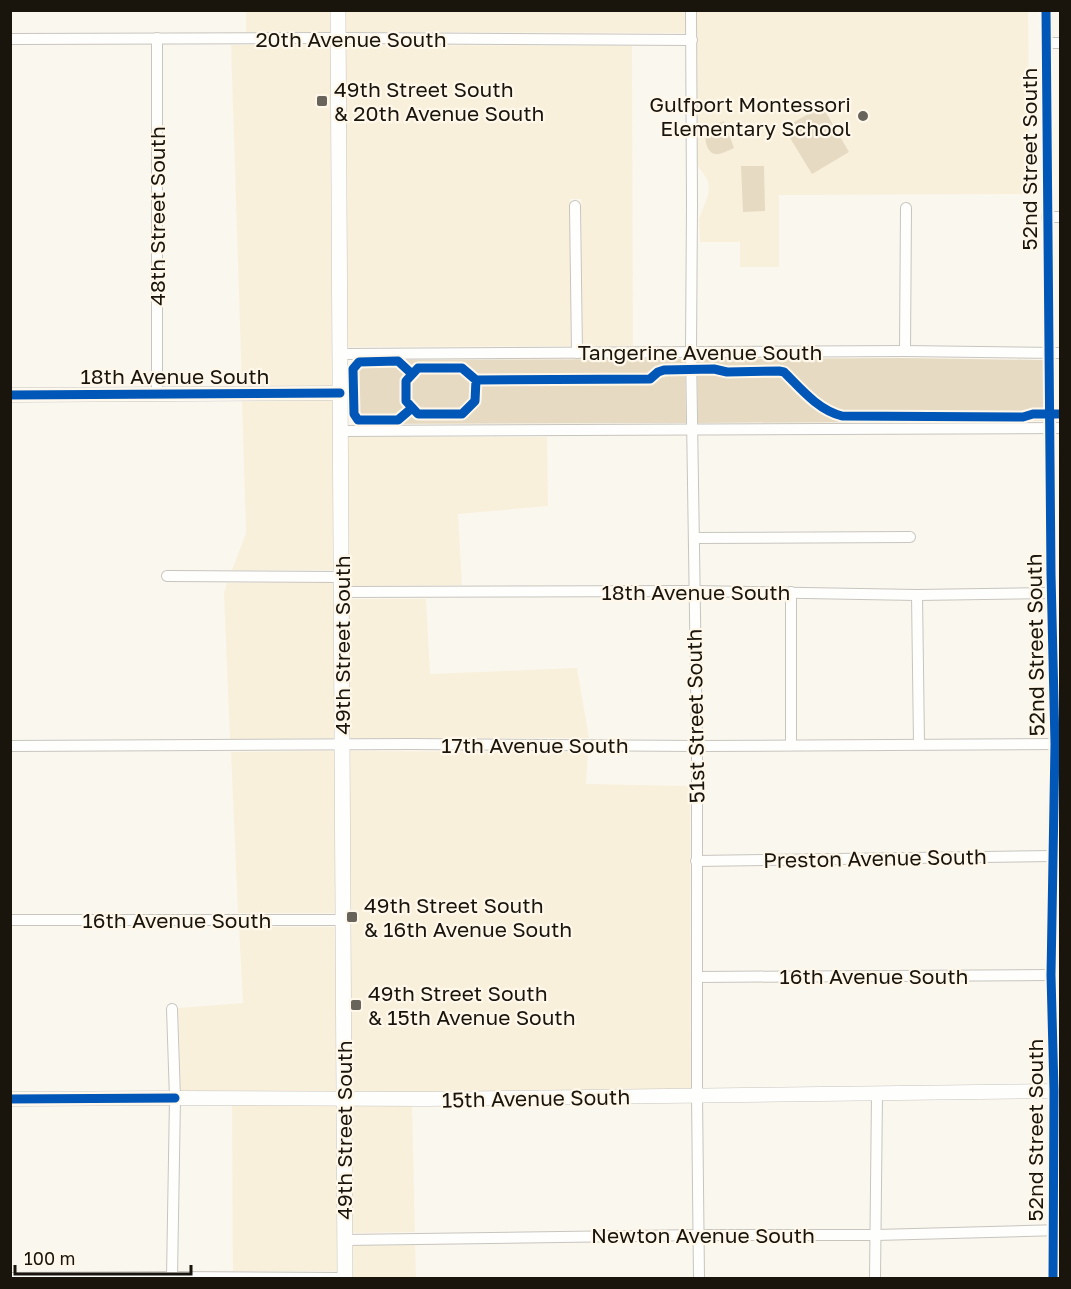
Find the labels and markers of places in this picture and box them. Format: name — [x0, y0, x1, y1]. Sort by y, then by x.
place label: 49th Street South & 20th Avenue South — [334, 76, 545, 126]
place label: Gulfport Montessori Elementary School — [649, 91, 851, 141]
marker: 49th Street South & 20th Avenue South — [315, 94, 329, 108]
marker: Gulfport Montessori Elementary School — [856, 109, 870, 123]
place label: 49th Street South & 16th Avenue South — [364, 892, 572, 942]
marker: 49th Street South & 16th Avenue South — [345, 910, 359, 924]
place label: 49th Street South & 15th Avenue South — [368, 980, 576, 1030]
marker: 49th Street South & 15th Avenue South — [349, 998, 363, 1012]

